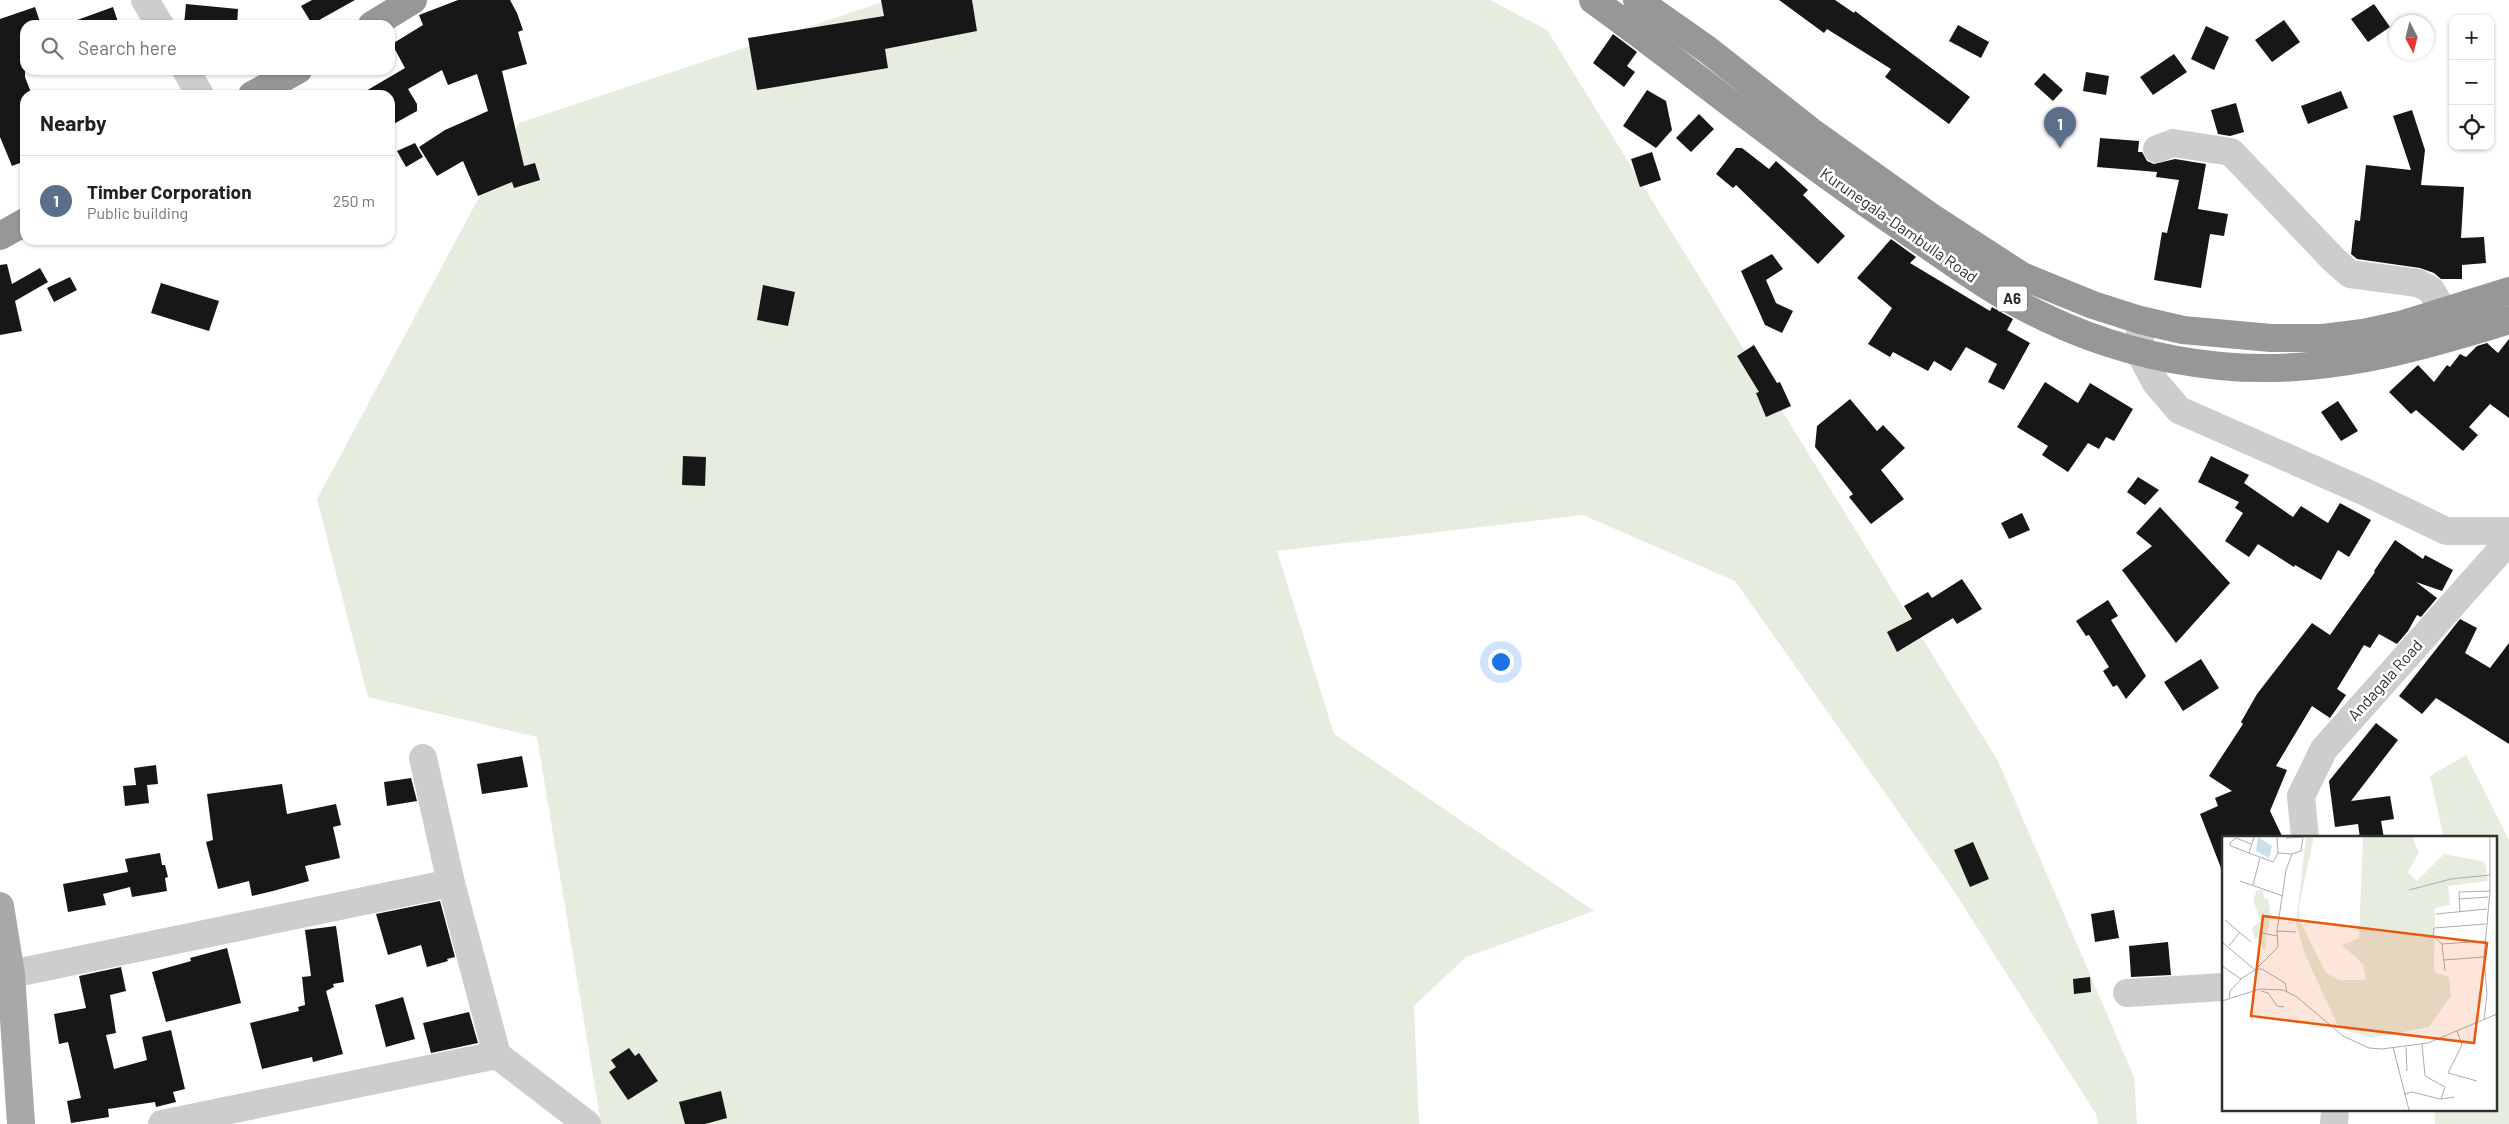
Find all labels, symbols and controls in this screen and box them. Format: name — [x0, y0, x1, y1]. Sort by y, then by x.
north arrow — [2389, 15, 2434, 60]
map controls — [2449, 15, 2494, 150]
button: + — [2449, 15, 2494, 60]
search box — [20, 20, 395, 75]
icon: search — [38, 34, 66, 62]
text: Search here — [78, 36, 177, 59]
button: − — [2449, 60, 2494, 105]
button: locate — [2449, 105, 2494, 150]
pin: 1 — [2044, 107, 2076, 148]
text: Nearby — [40, 110, 106, 135]
street label: Kurunegala-Dambulla Road — [1817, 163, 1981, 286]
text: Timber Corporation — [87, 180, 252, 203]
text: 1 — [53, 191, 59, 210]
text: 250 m — [333, 191, 375, 210]
text: Public building — [87, 203, 188, 222]
road number: A6 — [1997, 286, 2027, 312]
street label: Andagala Road — [2343, 635, 2426, 724]
your location — [1488, 649, 1514, 675]
inset map — [2222, 836, 2496, 1112]

